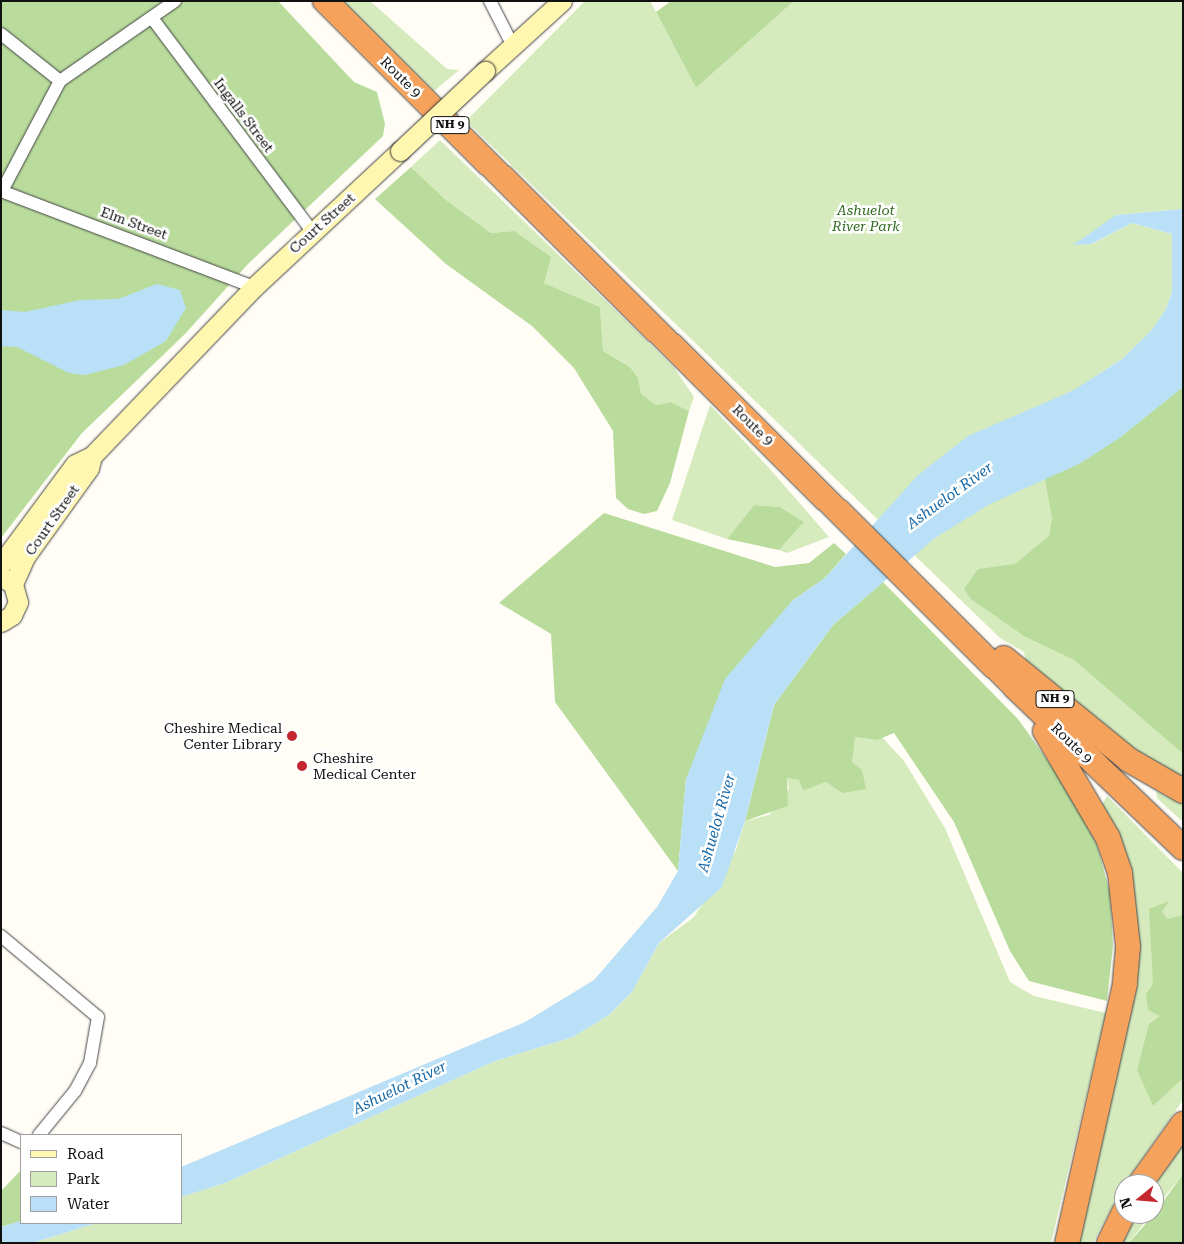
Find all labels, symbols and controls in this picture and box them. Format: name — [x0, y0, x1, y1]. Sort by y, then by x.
street label: Route 9 — [377, 53, 425, 101]
street label: Ingalls Street — [211, 75, 277, 155]
road number: NH 9 — [430, 116, 470, 134]
street label: Court Street — [286, 189, 358, 257]
park label: Ashuelot River Park — [832, 202, 900, 234]
street label: Elm Street — [98, 203, 170, 243]
street label: Route 9 — [729, 401, 777, 449]
water label: Ashuelot River — [904, 459, 996, 533]
street label: Court Street — [22, 481, 82, 559]
road number: NH 9 — [1035, 690, 1075, 709]
street label: Route 9 — [1048, 719, 1096, 767]
place label: Cheshire Medical Center Library — [164, 720, 282, 752]
marker: Cheshire Medical Center Library — [286, 730, 298, 742]
place label: Cheshire Medical Center — [313, 750, 416, 782]
marker: Cheshire Medical Center — [295, 759, 309, 773]
water label: Ashuelot River — [694, 772, 740, 874]
water label: Ashuelot River — [350, 1058, 450, 1118]
legend — [20, 1134, 182, 1224]
text: Road — [67, 1145, 104, 1163]
text: Park — [67, 1170, 100, 1188]
north arrow — [1114, 1174, 1164, 1224]
text: Water — [67, 1195, 109, 1213]
text: N — [1116, 1196, 1135, 1211]

